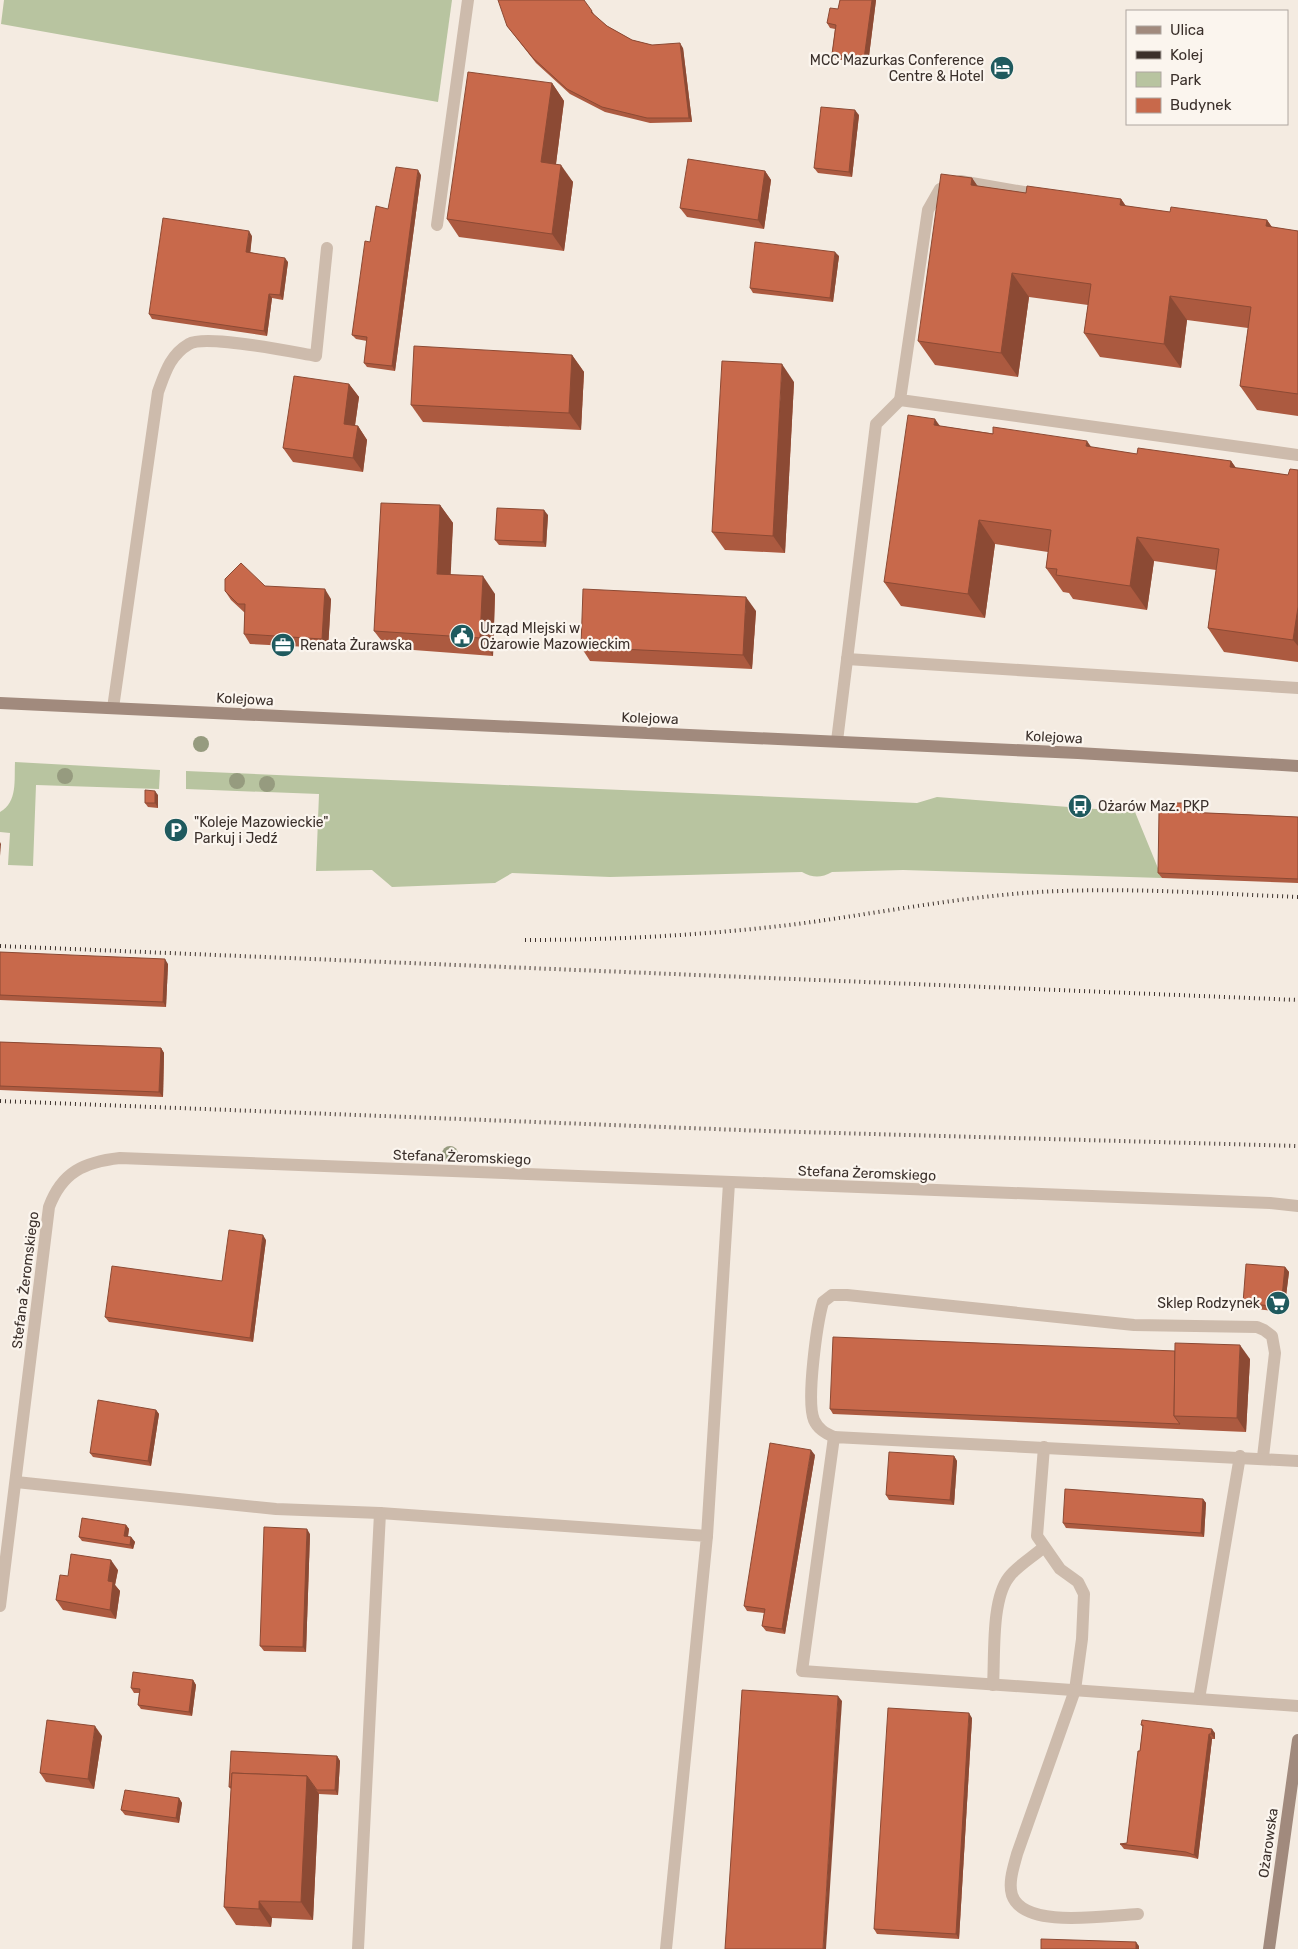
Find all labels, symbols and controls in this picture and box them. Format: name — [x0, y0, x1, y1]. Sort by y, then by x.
legend — [1126, 10, 1288, 125]
text: Ulica — [1170, 21, 1204, 39]
text: Kolej — [1170, 46, 1203, 64]
place label: MCC Mazurkas Conference Centre & Hotel — [810, 52, 984, 85]
hotel icon: MCC Mazurkas Conference Centre & Hotel — [989, 55, 1015, 81]
text: Park — [1170, 71, 1201, 89]
text: Budynek — [1170, 96, 1232, 114]
place label: Urząd MIejski w Ożarowie Mazowieckim — [480, 620, 630, 653]
public building icon: Urząd MIejski w Ożarowie Mazowieckim — [449, 623, 475, 649]
office icon: Renata Żurawska — [270, 632, 296, 658]
place label: Renata Żurawska — [300, 637, 412, 654]
street label: Kolejowa — [216, 690, 274, 709]
street label: Kolejowa — [621, 709, 679, 728]
street label: Kolejowa — [1025, 728, 1083, 747]
bus stop icon: Ożarów Maz. PKP — [1067, 793, 1093, 819]
place label: Ożarów Maz. PKP — [1098, 798, 1209, 815]
place label: "Koleje Mazowieckie" Parkuj i Jedź — [194, 814, 329, 847]
parking icon: "Koleje Mazowieckie" Parkuj i Jedź — [163, 817, 189, 843]
street label: Stefana Żeromskiego — [393, 1147, 531, 1168]
street label: Stefana Żeromskiego — [798, 1163, 936, 1184]
street label: Stefana Żeromskiego — [9, 1210, 42, 1350]
supermarket icon: Sklep Rodzynek — [1265, 1290, 1291, 1316]
place label: Sklep Rodzynek — [1157, 1295, 1261, 1312]
street label: Ożarowska — [1255, 1807, 1282, 1879]

